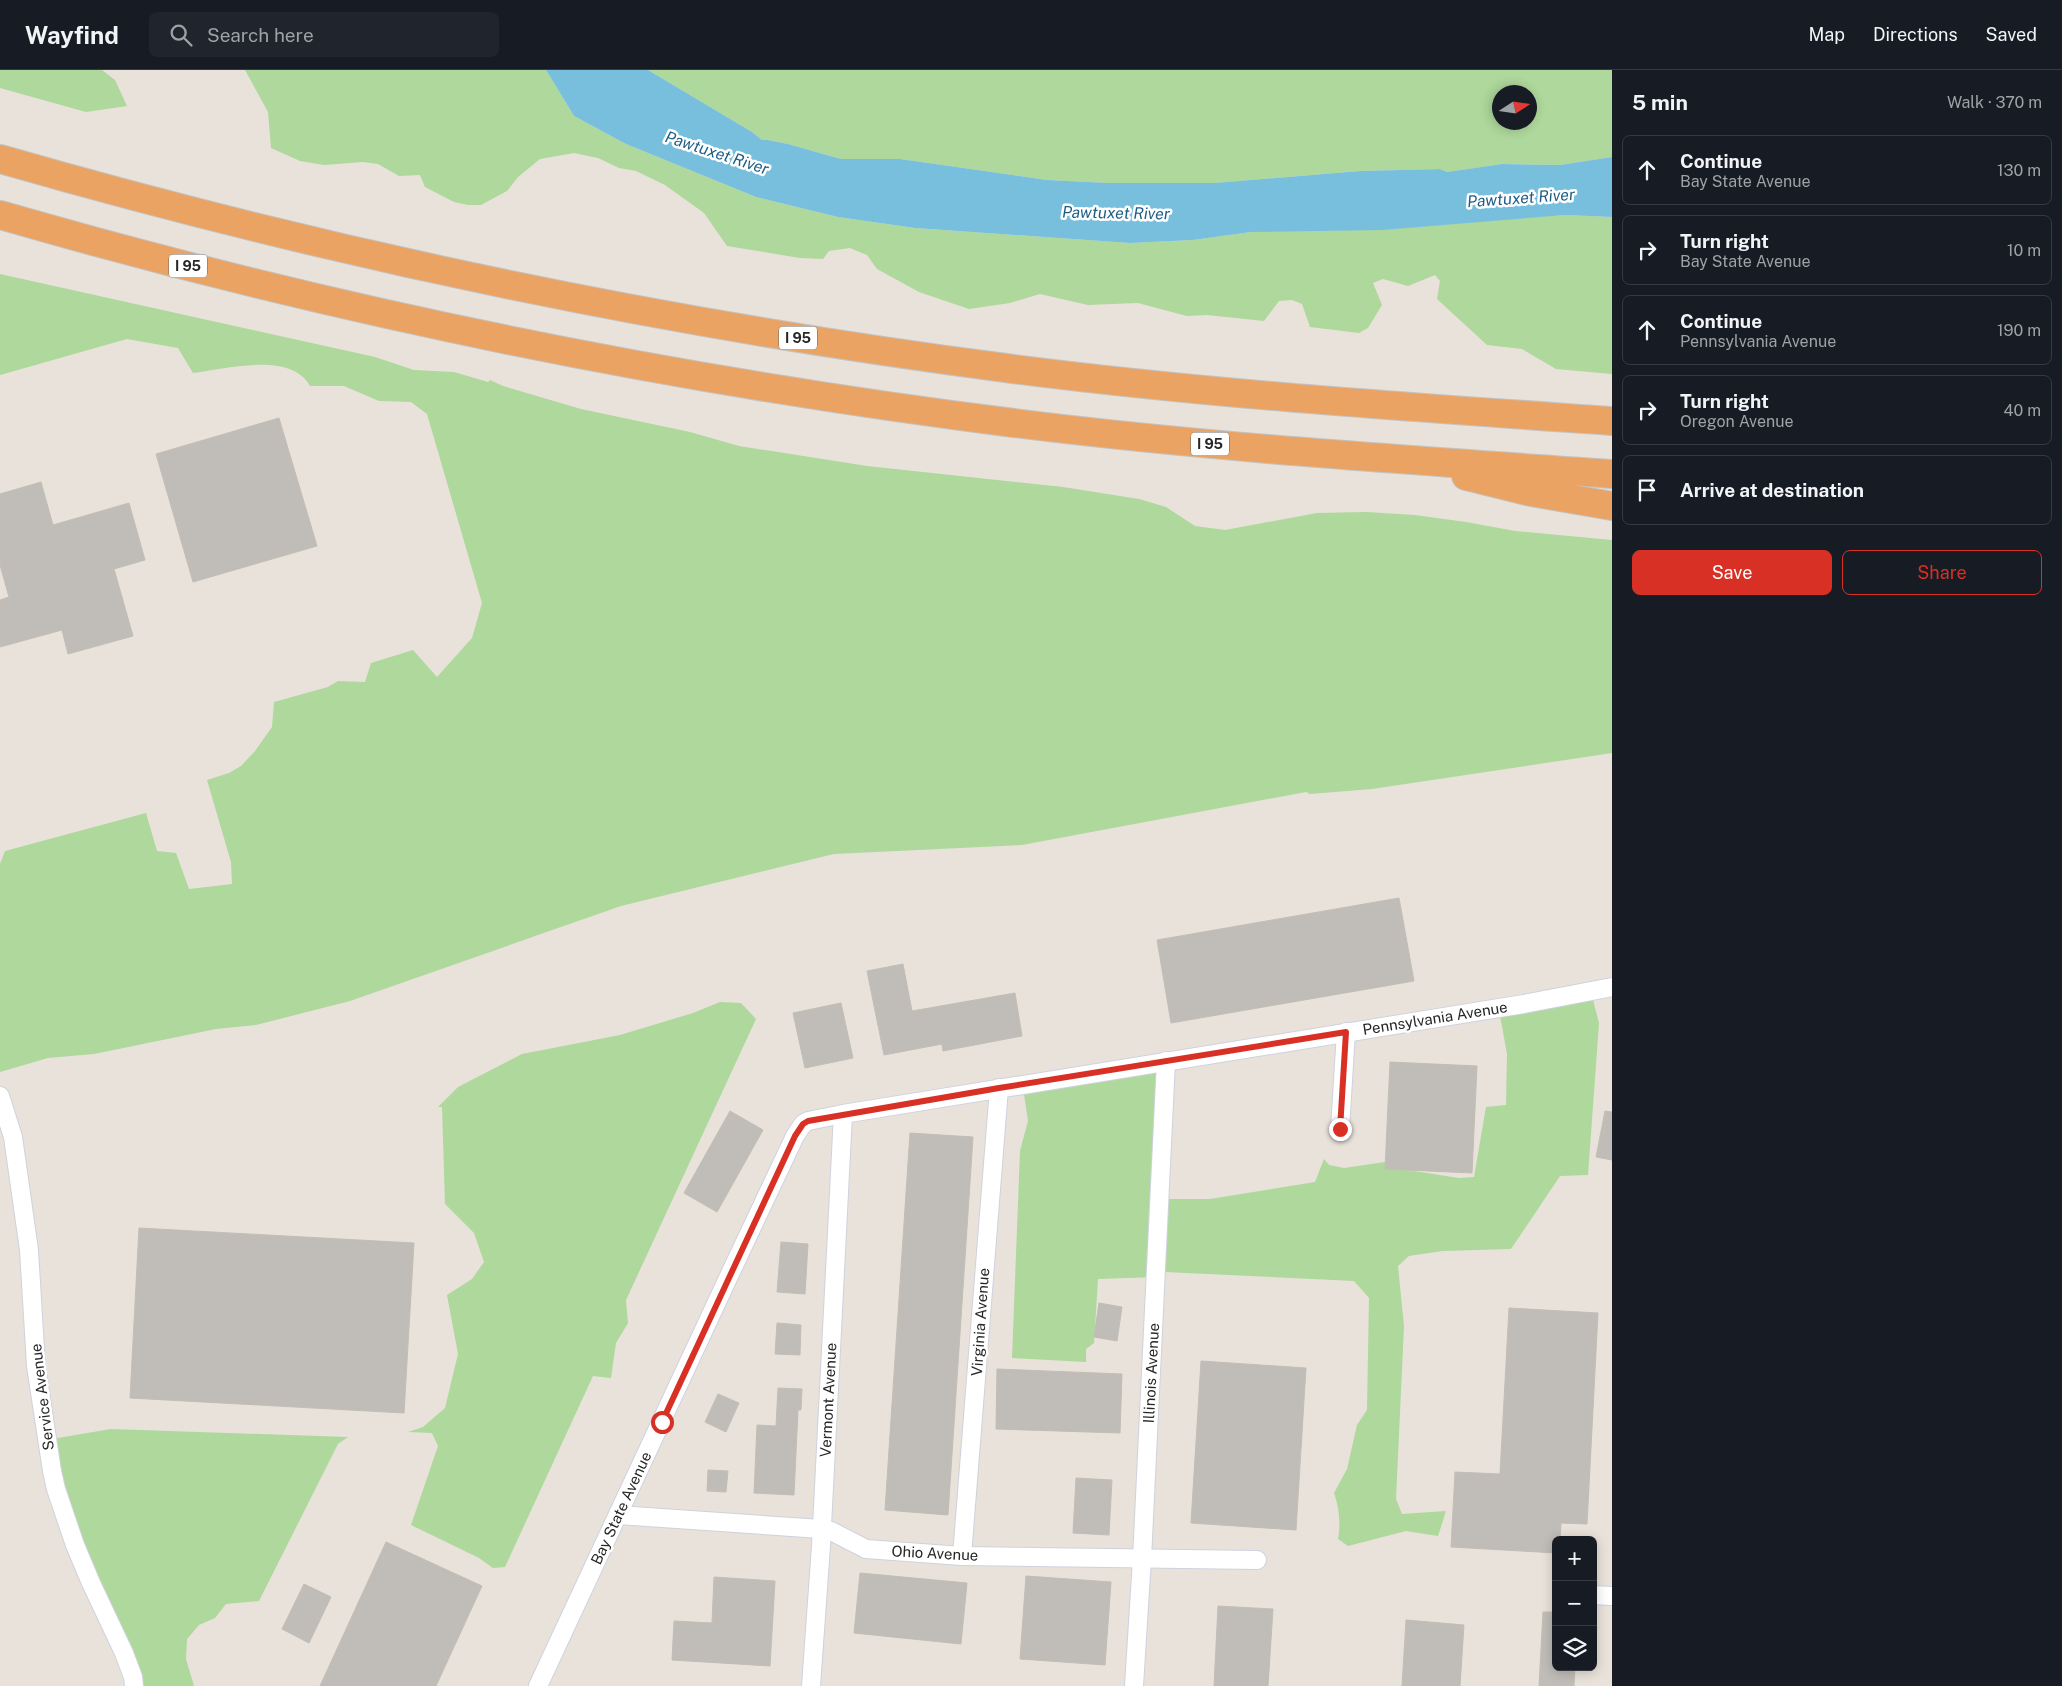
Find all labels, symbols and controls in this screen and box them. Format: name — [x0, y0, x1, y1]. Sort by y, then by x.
search box — [149, 12, 499, 57]
text: Wayfind — [25, 21, 119, 49]
icon: search — [167, 21, 195, 49]
text: Search here — [207, 24, 314, 46]
text: Map — [1808, 24, 1845, 45]
text: Directions — [1873, 24, 1958, 45]
text: Saved — [1986, 24, 2037, 45]
north arrow — [1492, 85, 1537, 130]
text: 5 min — [1632, 90, 1688, 115]
text: Walk · 370 m — [1947, 93, 2042, 112]
water label: Pawtuxet River — [663, 127, 772, 179]
text: Continue — [1680, 150, 1762, 172]
icon: ahead — [1633, 156, 1661, 184]
text: 130 m — [1997, 161, 2041, 180]
text: Bay State Avenue — [1680, 172, 1811, 191]
water label: Pawtuxet River — [1467, 185, 1576, 211]
water label: Pawtuxet River — [1062, 203, 1171, 223]
text: Turn right — [1680, 230, 1769, 252]
icon: right — [1633, 236, 1661, 264]
text: 10 m — [2007, 241, 2041, 260]
text: Bay State Avenue — [1680, 252, 1811, 271]
road number: I 95 — [169, 255, 207, 278]
text: Continue — [1680, 310, 1762, 332]
icon: ahead — [1633, 316, 1661, 344]
text: 190 m — [1997, 321, 2041, 340]
road number: I 95 — [779, 326, 817, 350]
text: Pennsylvania Avenue — [1680, 332, 1836, 351]
text: Turn right — [1680, 390, 1769, 412]
icon: right — [1633, 396, 1661, 424]
text: 40 m — [2003, 401, 2041, 420]
text: Oregon Avenue — [1680, 412, 1794, 431]
road number: I 95 — [1191, 432, 1229, 456]
icon: arrive — [1633, 476, 1661, 504]
text: Arrive at destination — [1680, 479, 1864, 501]
button: Save — [1632, 550, 1832, 595]
button: Share — [1842, 550, 2042, 595]
street label: Pennsylvania Avenue — [1361, 998, 1509, 1038]
route end — [1329, 1118, 1352, 1141]
street label: Virginia Avenue — [968, 1267, 992, 1377]
street label: Illinois Avenue — [1140, 1322, 1162, 1424]
street label: Vermont Avenue — [817, 1342, 839, 1458]
street label: Service Avenue — [27, 1343, 57, 1451]
route start — [651, 1411, 674, 1434]
street label: Bay State Avenue — [587, 1449, 655, 1567]
map controls — [1552, 1536, 1597, 1671]
button: + — [1552, 1536, 1597, 1581]
street label: Ohio Avenue — [891, 1542, 979, 1564]
button: − — [1552, 1581, 1597, 1626]
button: layers — [1552, 1626, 1597, 1671]

